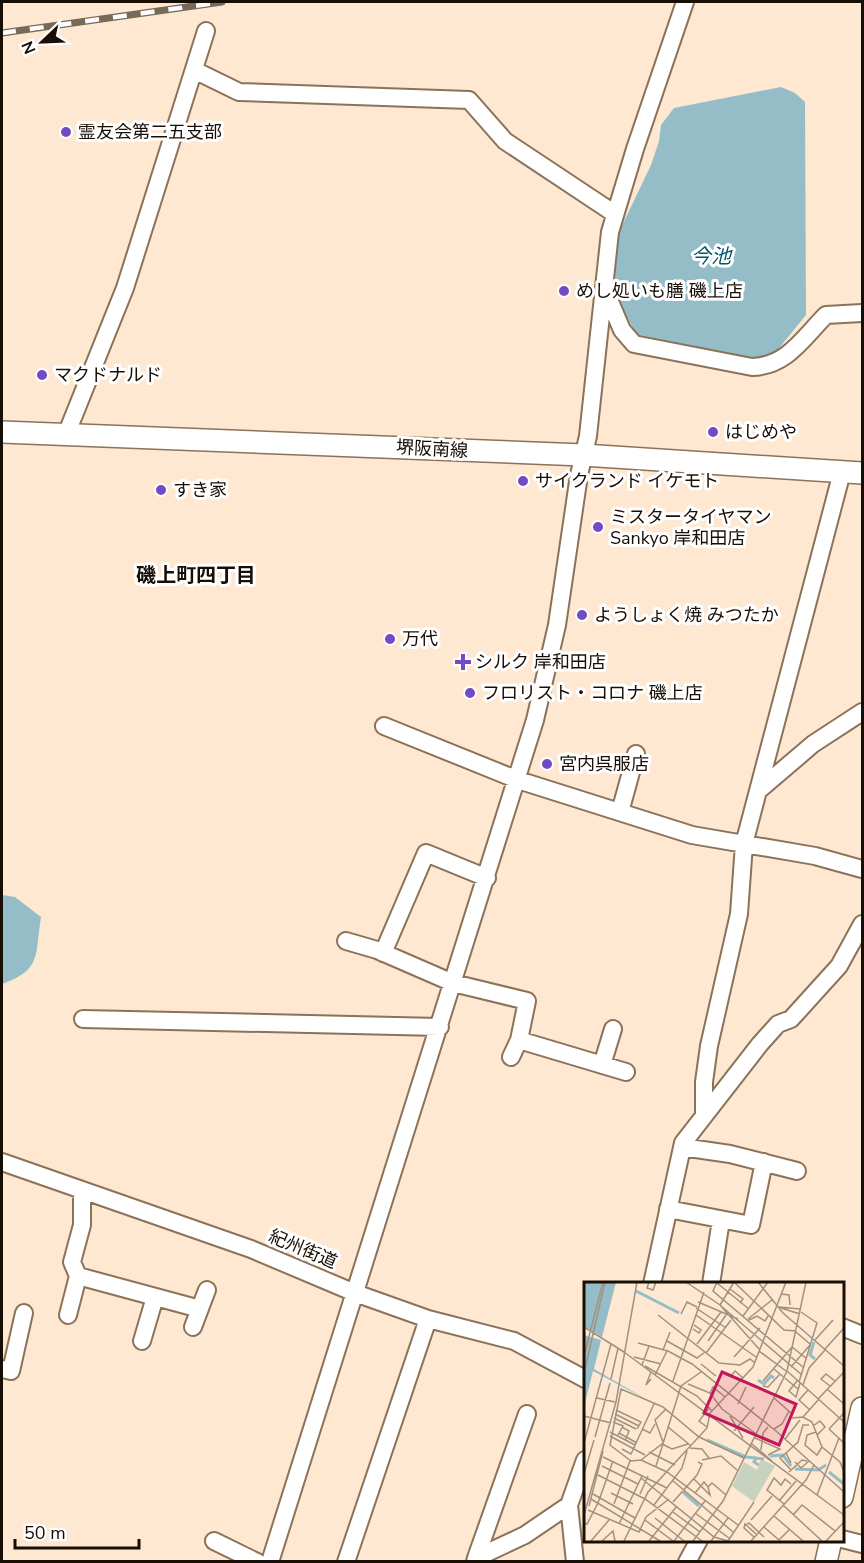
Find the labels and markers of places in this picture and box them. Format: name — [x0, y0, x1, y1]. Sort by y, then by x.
place label: 霊友会第二五支部 — [78, 120, 222, 144]
marker: 霊友会第二五支部 — [59, 125, 73, 139]
place label: めし処いも膳 磯上店 — [576, 279, 743, 303]
marker: めし処いも膳 磯上店 — [557, 284, 571, 298]
place label: マクドナルド — [54, 363, 162, 387]
marker: マクドナルド — [35, 368, 49, 382]
place label: はじめや — [725, 420, 797, 444]
marker: はじめや — [706, 425, 720, 439]
place label: サイクランド イケモト — [535, 469, 719, 493]
marker: サイクランド イケモト — [516, 474, 530, 488]
place label: すき家 — [173, 478, 227, 502]
marker: すき家 — [154, 483, 168, 497]
place label: ミスタータイヤマン Sankyo 岸和田店 — [610, 505, 771, 550]
marker: ミスタータイヤマン Sankyo 岸和田店 — [591, 520, 605, 534]
place label: ようしょく焼 みつたか — [594, 603, 779, 627]
marker: ようしょく焼 みつたか — [575, 608, 589, 622]
place label: 万代 — [402, 627, 438, 651]
marker: 万代 — [383, 632, 397, 646]
place label: シルク 岸和田店 — [475, 650, 606, 674]
marker: シルク 岸和田店 — [456, 655, 470, 669]
place label: フロリスト・コロナ 磯上店 — [482, 681, 703, 705]
marker: フロリスト・コロナ 磯上店 — [463, 686, 477, 700]
place label: 宮内呉服店 — [559, 752, 649, 776]
marker: 宮内呉服店 — [540, 757, 554, 771]

